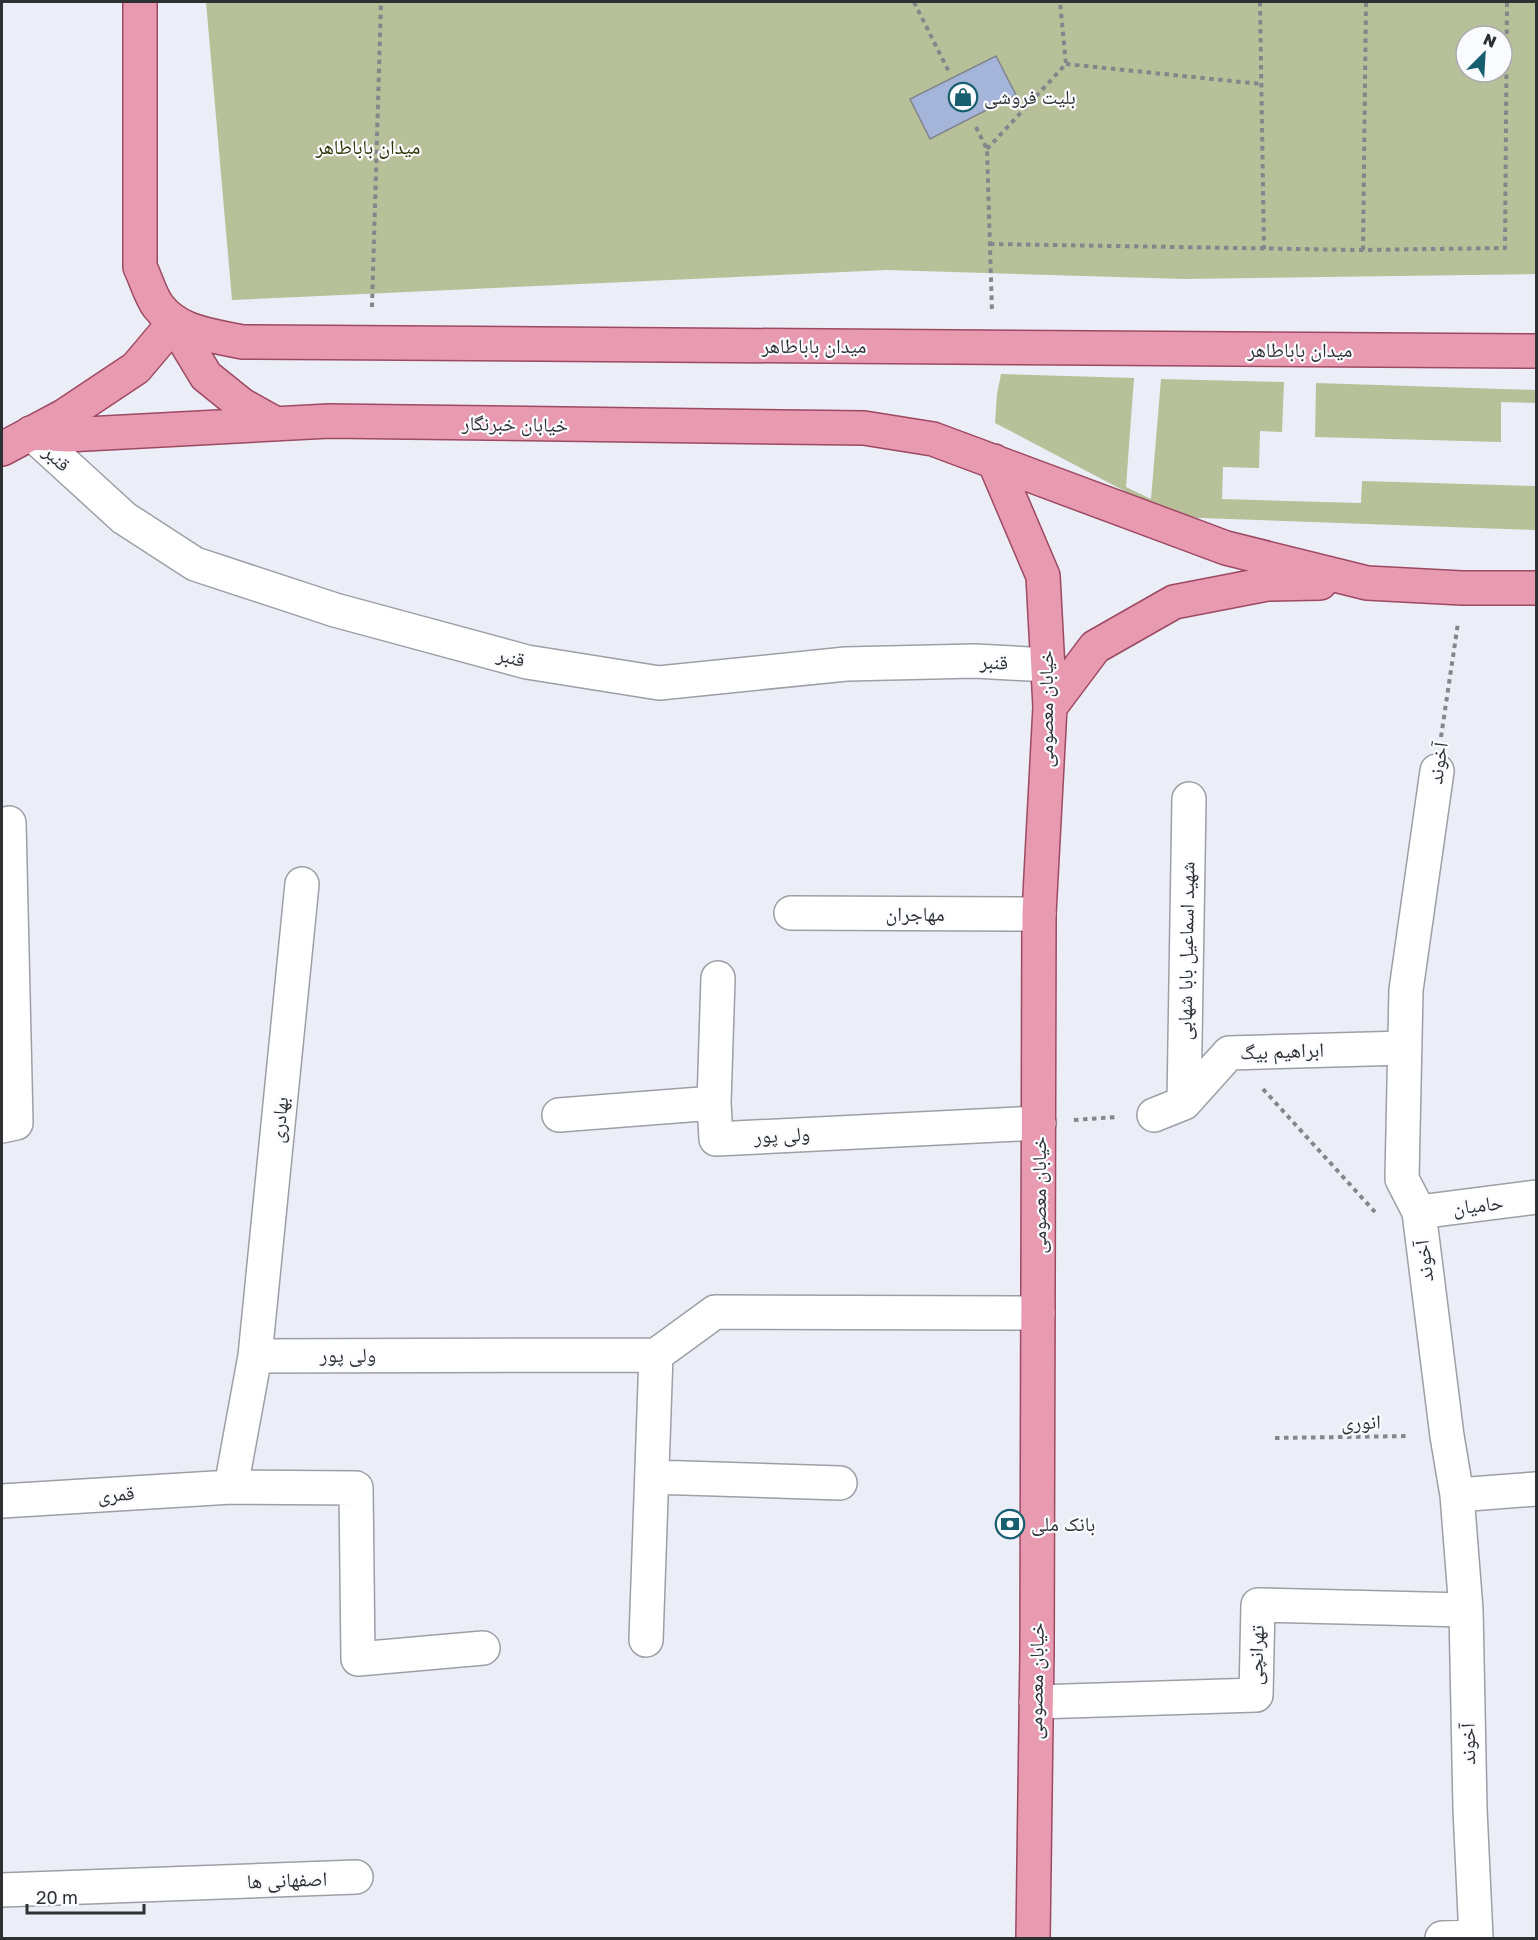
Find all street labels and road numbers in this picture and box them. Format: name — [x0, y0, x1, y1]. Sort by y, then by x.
street label: میدان باباطاهر — [761, 333, 866, 358]
street label: میدان باباطاهر — [1247, 337, 1352, 362]
street label: خیابان خبرنگار — [461, 410, 569, 437]
street label: قنبر — [38, 438, 76, 476]
street label: قنبر — [494, 641, 528, 672]
street label: قنبر — [979, 648, 1009, 674]
street label: خیابان معصومی — [1033, 650, 1058, 768]
street label: آخوند — [1422, 740, 1452, 785]
street label: شهید اسماعیل بابا شهابی — [1171, 861, 1200, 1041]
street label: مهاجران — [885, 901, 945, 926]
street label: ابراهیم بیگ — [1239, 1037, 1325, 1066]
street label: بهادری — [264, 1095, 293, 1144]
street label: ولی پور — [752, 1121, 811, 1149]
street label: خیابان معصومی — [1026, 1136, 1051, 1254]
street label: حامیان — [1451, 1189, 1505, 1220]
street label: آخوند — [1408, 1238, 1437, 1283]
street label: ولی پور — [319, 1342, 376, 1367]
street label: انوری — [1341, 1409, 1381, 1434]
street label: قمری — [97, 1480, 135, 1507]
street label: خیابان معصومی — [1022, 1622, 1049, 1740]
street label: تهرانچی — [1242, 1625, 1269, 1685]
street label: آخوند — [1455, 1722, 1479, 1765]
street label: اصفهانی ها — [246, 1866, 328, 1893]

